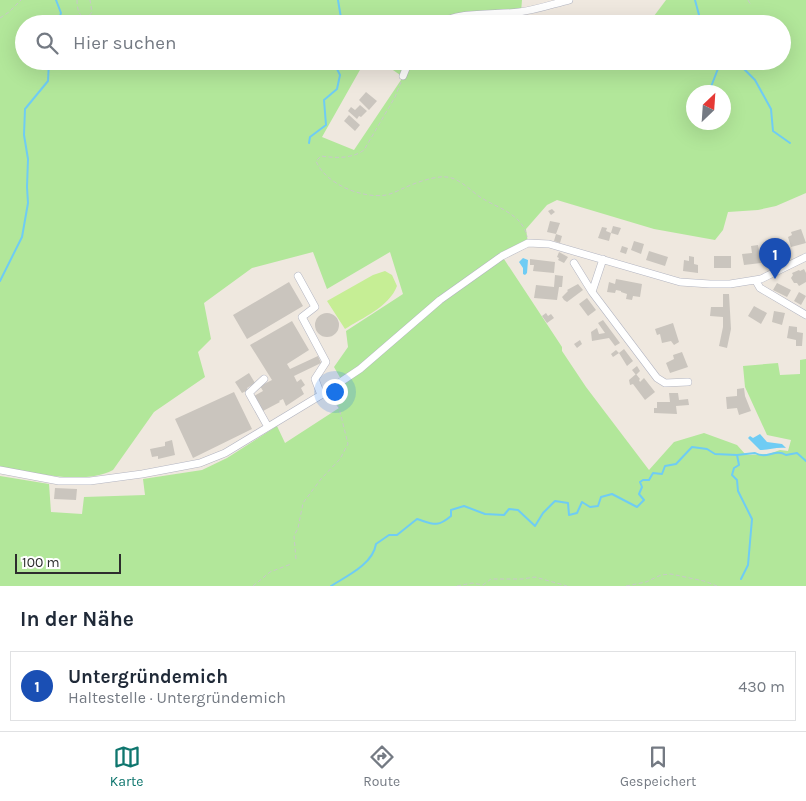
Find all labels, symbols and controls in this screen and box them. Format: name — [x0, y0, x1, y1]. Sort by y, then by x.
search box — [15, 15, 791, 70]
icon: search — [33, 29, 61, 57]
text: Hier suchen — [73, 32, 176, 54]
north arrow — [686, 85, 731, 130]
pin: 1 — [759, 238, 791, 279]
your location — [322, 379, 348, 405]
scale bar — [15, 551, 121, 574]
text: 100 m — [22, 554, 60, 571]
text: In der Nähe — [20, 607, 134, 631]
text: Untergründemich — [68, 666, 228, 688]
text: 1 — [34, 677, 40, 696]
text: 430 m — [738, 677, 785, 696]
text: Haltestelle · Untergründemich — [68, 688, 286, 707]
tab: Karte — [110, 743, 144, 790]
tab: Route — [363, 743, 400, 790]
tab: Gespeichert — [620, 743, 696, 790]

